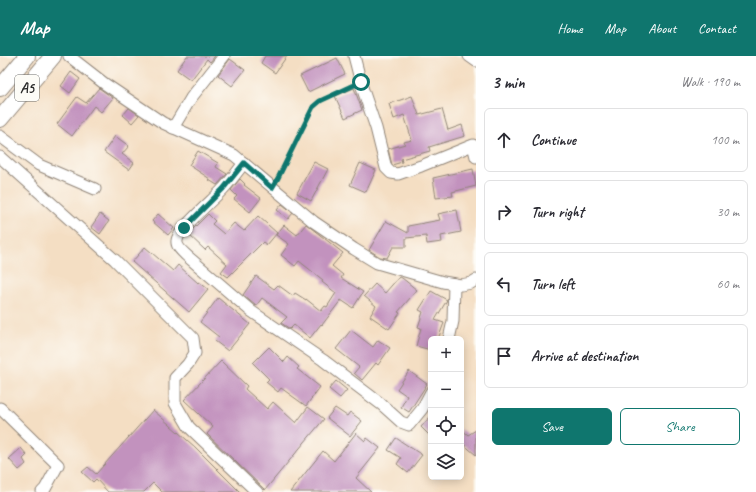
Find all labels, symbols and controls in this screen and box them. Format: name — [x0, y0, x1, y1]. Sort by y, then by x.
text: Map — [20, 16, 50, 40]
text: Home — [557, 20, 583, 37]
text: Map — [605, 20, 626, 37]
text: About — [648, 20, 676, 37]
text: Contact — [698, 20, 736, 37]
text: 3 min — [492, 72, 525, 93]
route start — [352, 73, 370, 91]
text: Walk · 190 m — [681, 74, 740, 90]
road number: A5 — [15, 75, 39, 101]
icon: ahead — [493, 129, 515, 151]
text: Continue — [531, 131, 576, 150]
text: 100 m — [711, 132, 739, 148]
icon: right — [493, 201, 515, 223]
text: Turn right — [531, 203, 584, 222]
text: 30 m — [717, 204, 739, 220]
route end — [175, 219, 193, 237]
icon: left — [493, 273, 515, 295]
text: Turn left — [531, 275, 574, 294]
text: 60 m — [717, 276, 739, 292]
map controls — [428, 336, 464, 480]
button: + — [428, 336, 464, 372]
icon: arrive — [493, 345, 515, 367]
text: Arrive at destination — [531, 347, 638, 366]
button: − — [428, 372, 464, 408]
button: locate — [428, 408, 464, 444]
button: Save — [492, 408, 612, 445]
button: Share — [620, 408, 740, 445]
button: layers — [428, 444, 464, 480]

